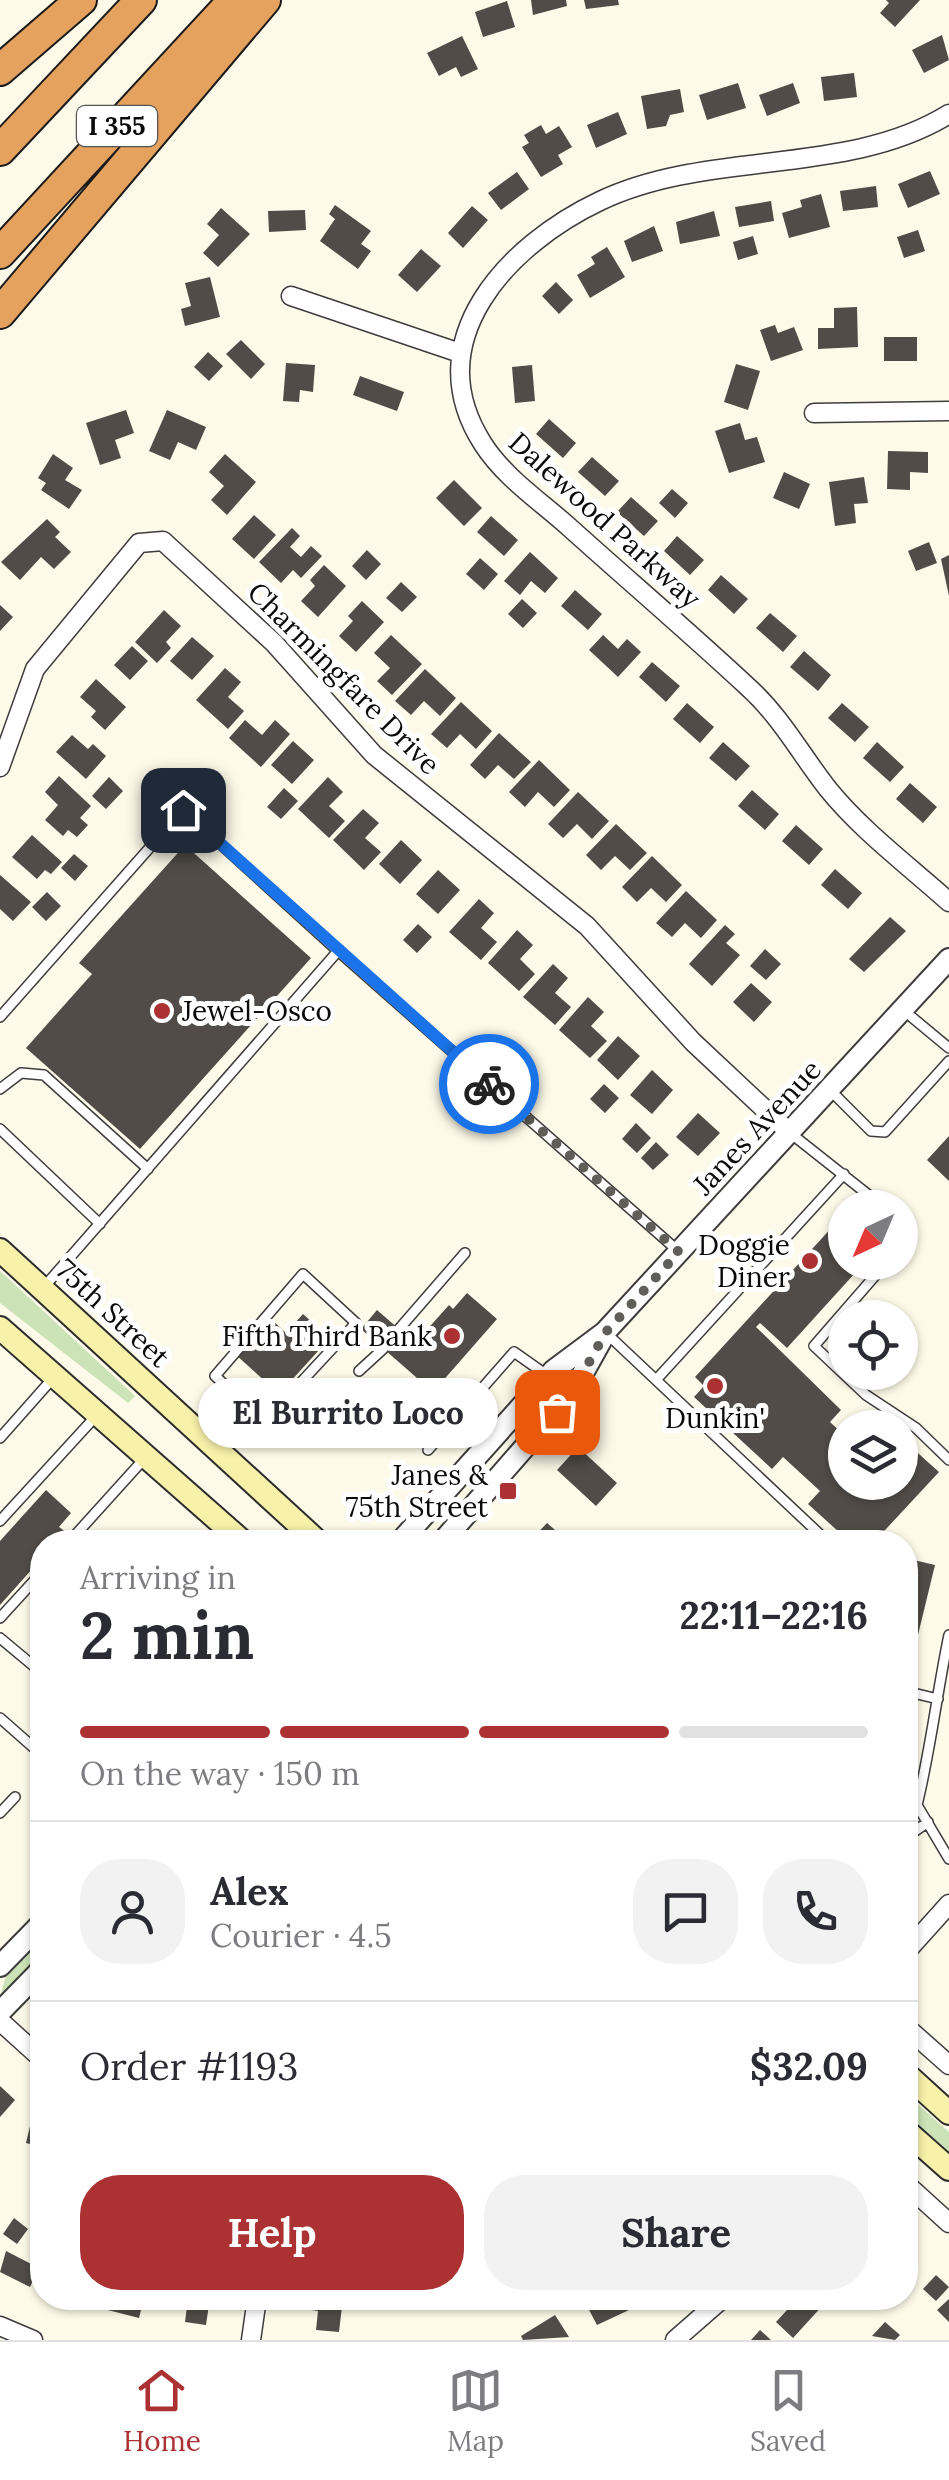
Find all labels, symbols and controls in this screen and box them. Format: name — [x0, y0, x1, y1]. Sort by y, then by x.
road number: I 355 — [77, 106, 157, 146]
street label: Dalewood Parkway — [501, 424, 709, 616]
street label: Charmingfare Drive — [240, 574, 448, 782]
pin — [141, 768, 226, 853]
icon: home — [156, 783, 211, 838]
place label: Jewel-Osco — [181, 993, 332, 1029]
marker: Jewel-Osco — [151, 1000, 173, 1022]
courier — [439, 1034, 539, 1134]
street label: Janes Avenue — [684, 1052, 829, 1203]
icon: bike — [462, 1057, 517, 1112]
north arrow — [828, 1190, 918, 1280]
map controls — [828, 1190, 918, 1500]
place label: Doggie Diner — [698, 1227, 790, 1295]
marker: Doggie Diner — [799, 1250, 821, 1272]
street label: 75th Street — [49, 1251, 178, 1375]
button: locate — [828, 1300, 918, 1390]
place label: Fifth Third Bank — [222, 1318, 432, 1354]
marker: Fifth Third Bank — [441, 1325, 463, 1347]
pin — [515, 1370, 600, 1455]
marker: Dunkin' — [704, 1375, 726, 1397]
callout: El Burrito Loco — [197, 1377, 497, 1447]
icon: bag — [530, 1385, 585, 1440]
text: El Burrito Loco — [232, 1392, 464, 1433]
place label: Dunkin' — [665, 1400, 765, 1436]
button: layers — [828, 1410, 918, 1500]
place label: Janes & 75th Street — [345, 1457, 489, 1525]
marker: Janes & 75th Street — [497, 1480, 519, 1502]
text: Arriving in — [80, 1557, 236, 1598]
text: 22:11–22:16 — [680, 1591, 868, 1639]
text: 2 min — [80, 1594, 254, 1677]
text: On the way · 150 m — [80, 1753, 360, 1794]
button: person — [80, 1859, 185, 1964]
button: chat — [633, 1859, 738, 1964]
button: phone — [763, 1859, 868, 1964]
text: Alex — [210, 1867, 289, 1915]
text: Courier · 4.5 — [210, 1915, 392, 1956]
text: Order #1193 — [80, 2042, 298, 2090]
text: $32.09 — [750, 2042, 868, 2090]
button: Help — [80, 2175, 464, 2290]
button: Share — [484, 2175, 868, 2290]
tab: Home — [123, 2363, 201, 2459]
tab: Map — [447, 2363, 504, 2459]
tab: Saved — [750, 2363, 826, 2459]

